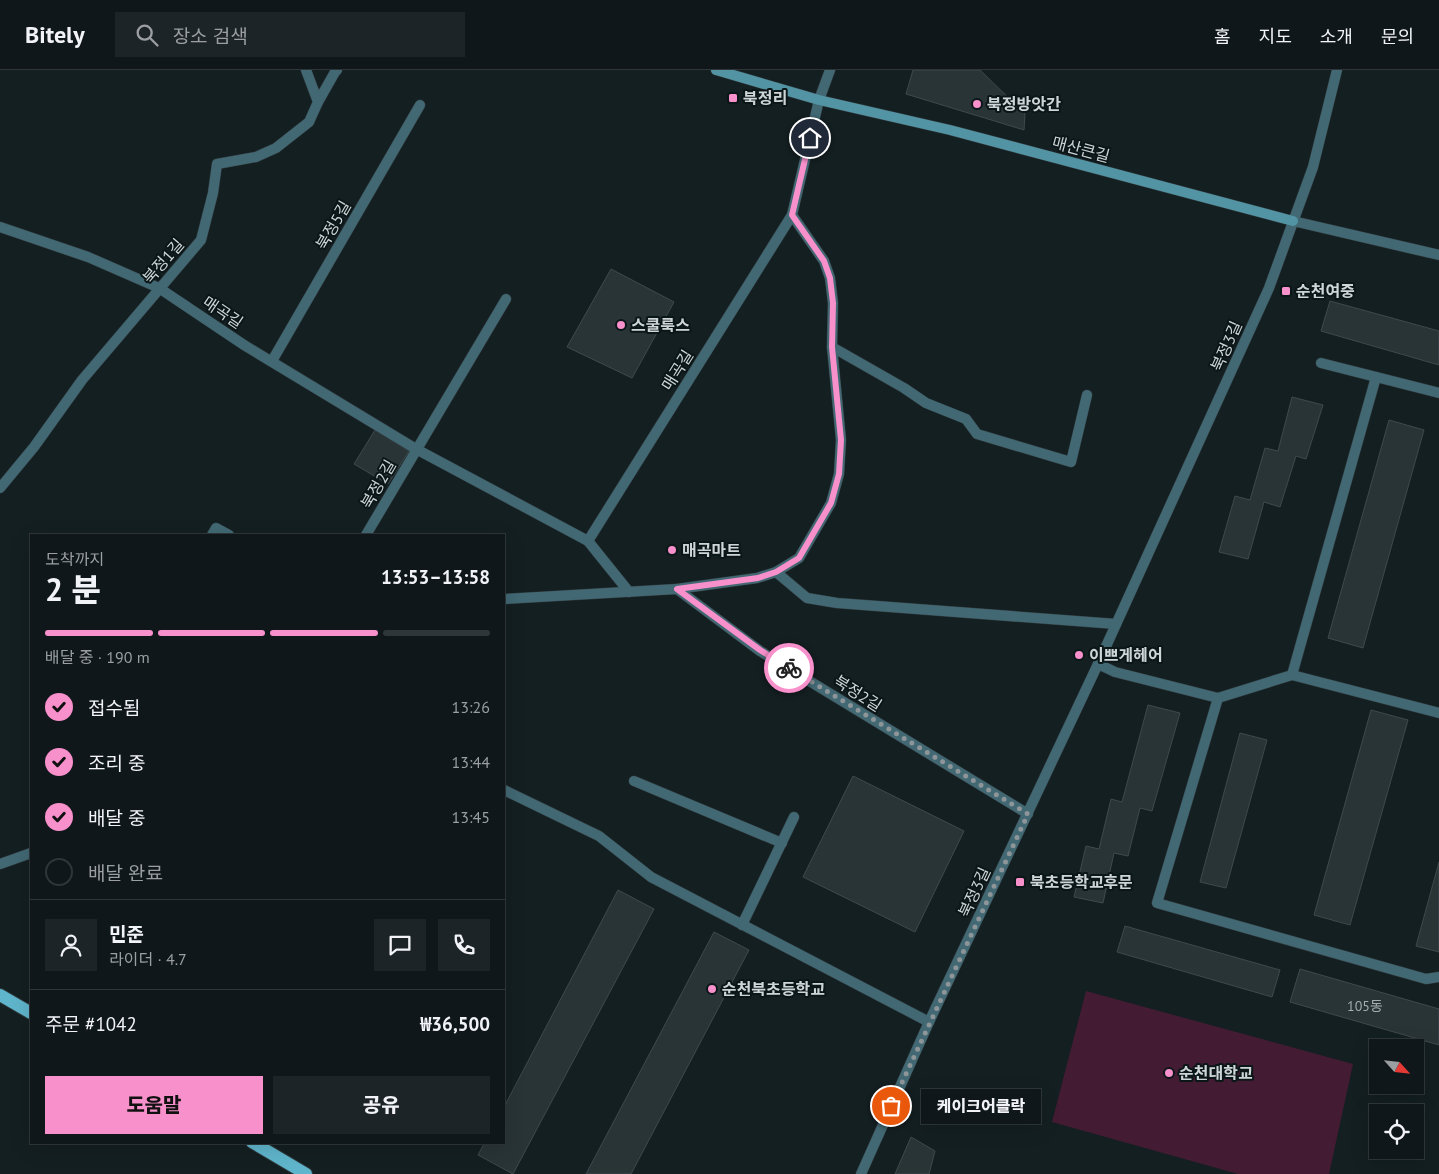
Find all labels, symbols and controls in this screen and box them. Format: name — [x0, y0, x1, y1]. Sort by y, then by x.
search box — [115, 12, 465, 57]
text: Bitely — [25, 19, 85, 50]
icon: search — [133, 21, 161, 49]
text: 장소 검색 — [173, 24, 248, 48]
text: 홈 — [1214, 25, 1231, 48]
text: 지도 — [1259, 25, 1292, 48]
text: 소개 — [1320, 25, 1353, 48]
text: 문의 — [1381, 25, 1414, 48]
place label: 북정리 — [743, 88, 787, 108]
marker: 북정리 — [727, 92, 739, 104]
place label: 북정방앗간 — [987, 94, 1061, 114]
marker: 북정방앗간 — [971, 98, 983, 110]
pin — [789, 117, 831, 159]
icon: home — [796, 124, 824, 152]
street label: 매산큰길 — [1050, 132, 1112, 166]
street label: 북정5길 — [311, 197, 355, 253]
street label: 북정1길 — [138, 234, 188, 288]
place label: 순천여중 — [1296, 281, 1355, 301]
marker: 순천여중 — [1280, 285, 1292, 297]
street label: 매곡길 — [199, 291, 247, 333]
place label: 스쿨룩스 — [631, 315, 690, 335]
street label: 북정3길 — [1206, 318, 1246, 374]
marker: 스쿨룩스 — [615, 319, 627, 331]
street label: 매곡길 — [657, 346, 697, 394]
street label: 북정2길 — [356, 456, 400, 512]
place label: 매곡마트 — [682, 540, 741, 560]
marker: 매곡마트 — [666, 544, 678, 556]
text: 도착까지 — [45, 549, 104, 569]
text: 13:53–13:58 — [381, 565, 490, 589]
text: 2 분 — [45, 568, 101, 610]
courier — [764, 643, 814, 693]
place label: 이쁘게헤어 — [1089, 645, 1163, 665]
text: 배달 중 · 190 m — [45, 647, 150, 667]
marker: 이쁘게헤어 — [1073, 649, 1085, 661]
icon: bike — [775, 654, 803, 682]
street label: 북정2길 — [830, 671, 886, 715]
icon: check — [45, 693, 73, 721]
text: 접수됨 — [88, 696, 140, 720]
text: 13:26 — [452, 697, 490, 717]
icon: check — [45, 748, 73, 776]
text: 조리 중 — [88, 751, 146, 775]
text: 13:44 — [452, 752, 490, 772]
icon: check — [45, 803, 73, 831]
text: 배달 중 — [88, 806, 146, 830]
text: 13:45 — [452, 807, 490, 827]
text: 배달 완료 — [88, 861, 163, 885]
street label: 북정3길 — [954, 864, 994, 920]
place label: 북초등학교후문 — [1030, 872, 1133, 892]
marker: 북초등학교후문 — [1014, 876, 1026, 888]
button: person — [45, 919, 97, 971]
button: chat — [374, 919, 426, 971]
button: phone — [438, 919, 490, 971]
text: 민준 — [109, 922, 144, 946]
text: 라이더 · 4.7 — [109, 949, 187, 969]
place label: 순천북초등학교 — [722, 979, 825, 999]
marker: 순천북초등학교 — [706, 983, 718, 995]
house number: 105동 — [1347, 997, 1383, 1015]
text: 주문 #1042 — [45, 1012, 137, 1036]
text: ₩36,500 — [420, 1012, 490, 1036]
north arrow — [1369, 1039, 1424, 1094]
map controls — [1369, 1039, 1424, 1159]
place label: 순천대학교 — [1179, 1063, 1253, 1083]
marker: 순천대학교 — [1163, 1067, 1175, 1079]
button: 도움말 — [45, 1076, 263, 1134]
button: 공유 — [273, 1076, 490, 1134]
pin — [870, 1085, 912, 1127]
callout: 케이크어클락 — [921, 1088, 1041, 1124]
icon: bag — [877, 1092, 905, 1120]
text: 케이크어클락 — [937, 1096, 1025, 1116]
button: locate — [1369, 1104, 1424, 1159]

